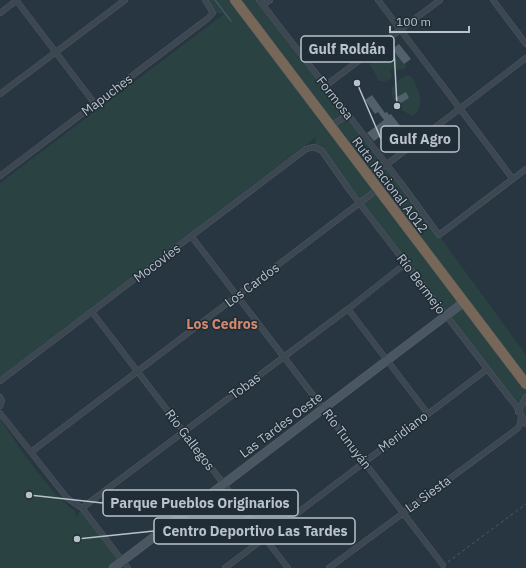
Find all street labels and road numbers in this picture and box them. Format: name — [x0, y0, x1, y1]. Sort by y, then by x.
street label: Mapuches — [78, 70, 136, 120]
street label: Formosa — [313, 73, 357, 123]
street label: Ruta Nacional A012 — [348, 134, 432, 236]
street label: Mocovíes — [130, 240, 184, 286]
street label: Río Bermejo — [393, 250, 449, 318]
street label: Los Cardos — [221, 259, 283, 311]
street label: Tobas — [226, 369, 264, 403]
street label: Las Tardes Oeste — [236, 388, 326, 462]
street label: Río Tunuyán — [319, 405, 375, 473]
street label: Rio Gallegos — [161, 406, 219, 474]
street label: Meridiano — [375, 408, 431, 456]
street label: La Siesta — [402, 472, 454, 516]

